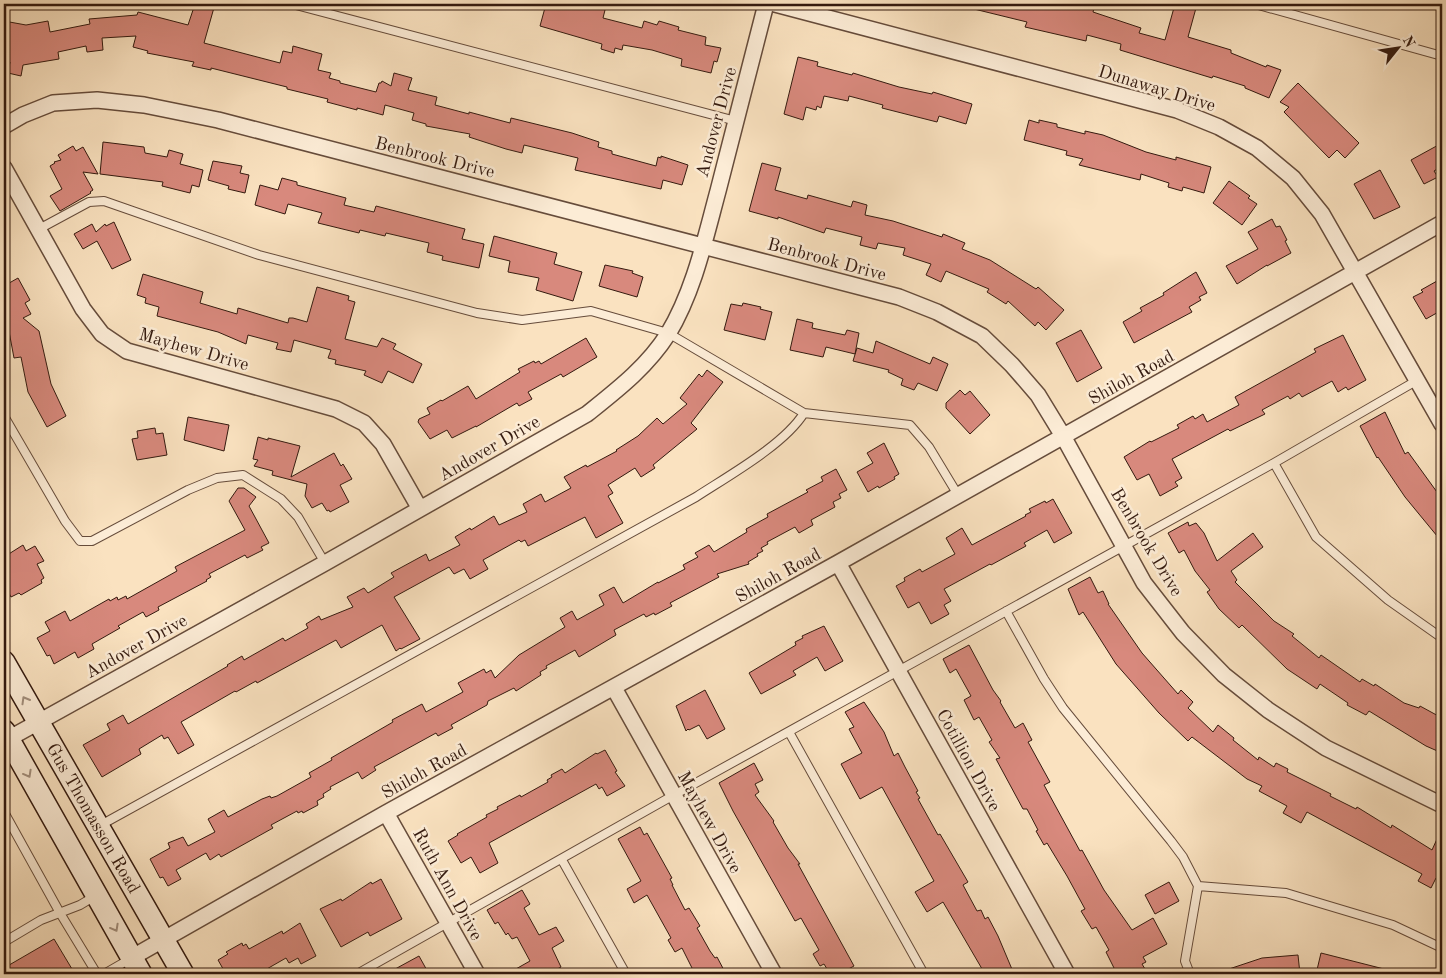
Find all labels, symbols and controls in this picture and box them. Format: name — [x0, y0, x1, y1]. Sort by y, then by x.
north arrow — [1374, 22, 1424, 72]
text: N — [1400, 34, 1417, 50]
street label: Dunaway Drive — [1096, 63, 1218, 115]
street label: Andover Drive — [694, 65, 740, 179]
street label: Benbrook Drive — [373, 134, 496, 182]
street label: Benbrook Drive — [765, 235, 888, 285]
street label: Mayhew Drive — [137, 326, 251, 374]
street label: Shiloh Road — [1086, 347, 1177, 409]
street label: Andover Drive — [436, 413, 543, 485]
street label: Benbrook Drive — [1107, 485, 1185, 600]
street label: Shiloh Road — [733, 545, 824, 607]
street label: Andover Drive — [82, 611, 191, 682]
one-way arrow — [21, 696, 31, 705]
street label: Cotillion Drive — [933, 706, 1004, 815]
street label: Gus Thomasson Road — [43, 741, 143, 897]
street label: Shiloh Road — [379, 741, 470, 803]
one-way arrow — [21, 768, 31, 777]
street label: Mayhew Drive — [674, 768, 745, 877]
street label: Ruth Ann Drive — [409, 825, 485, 944]
one-way arrow — [109, 923, 119, 932]

